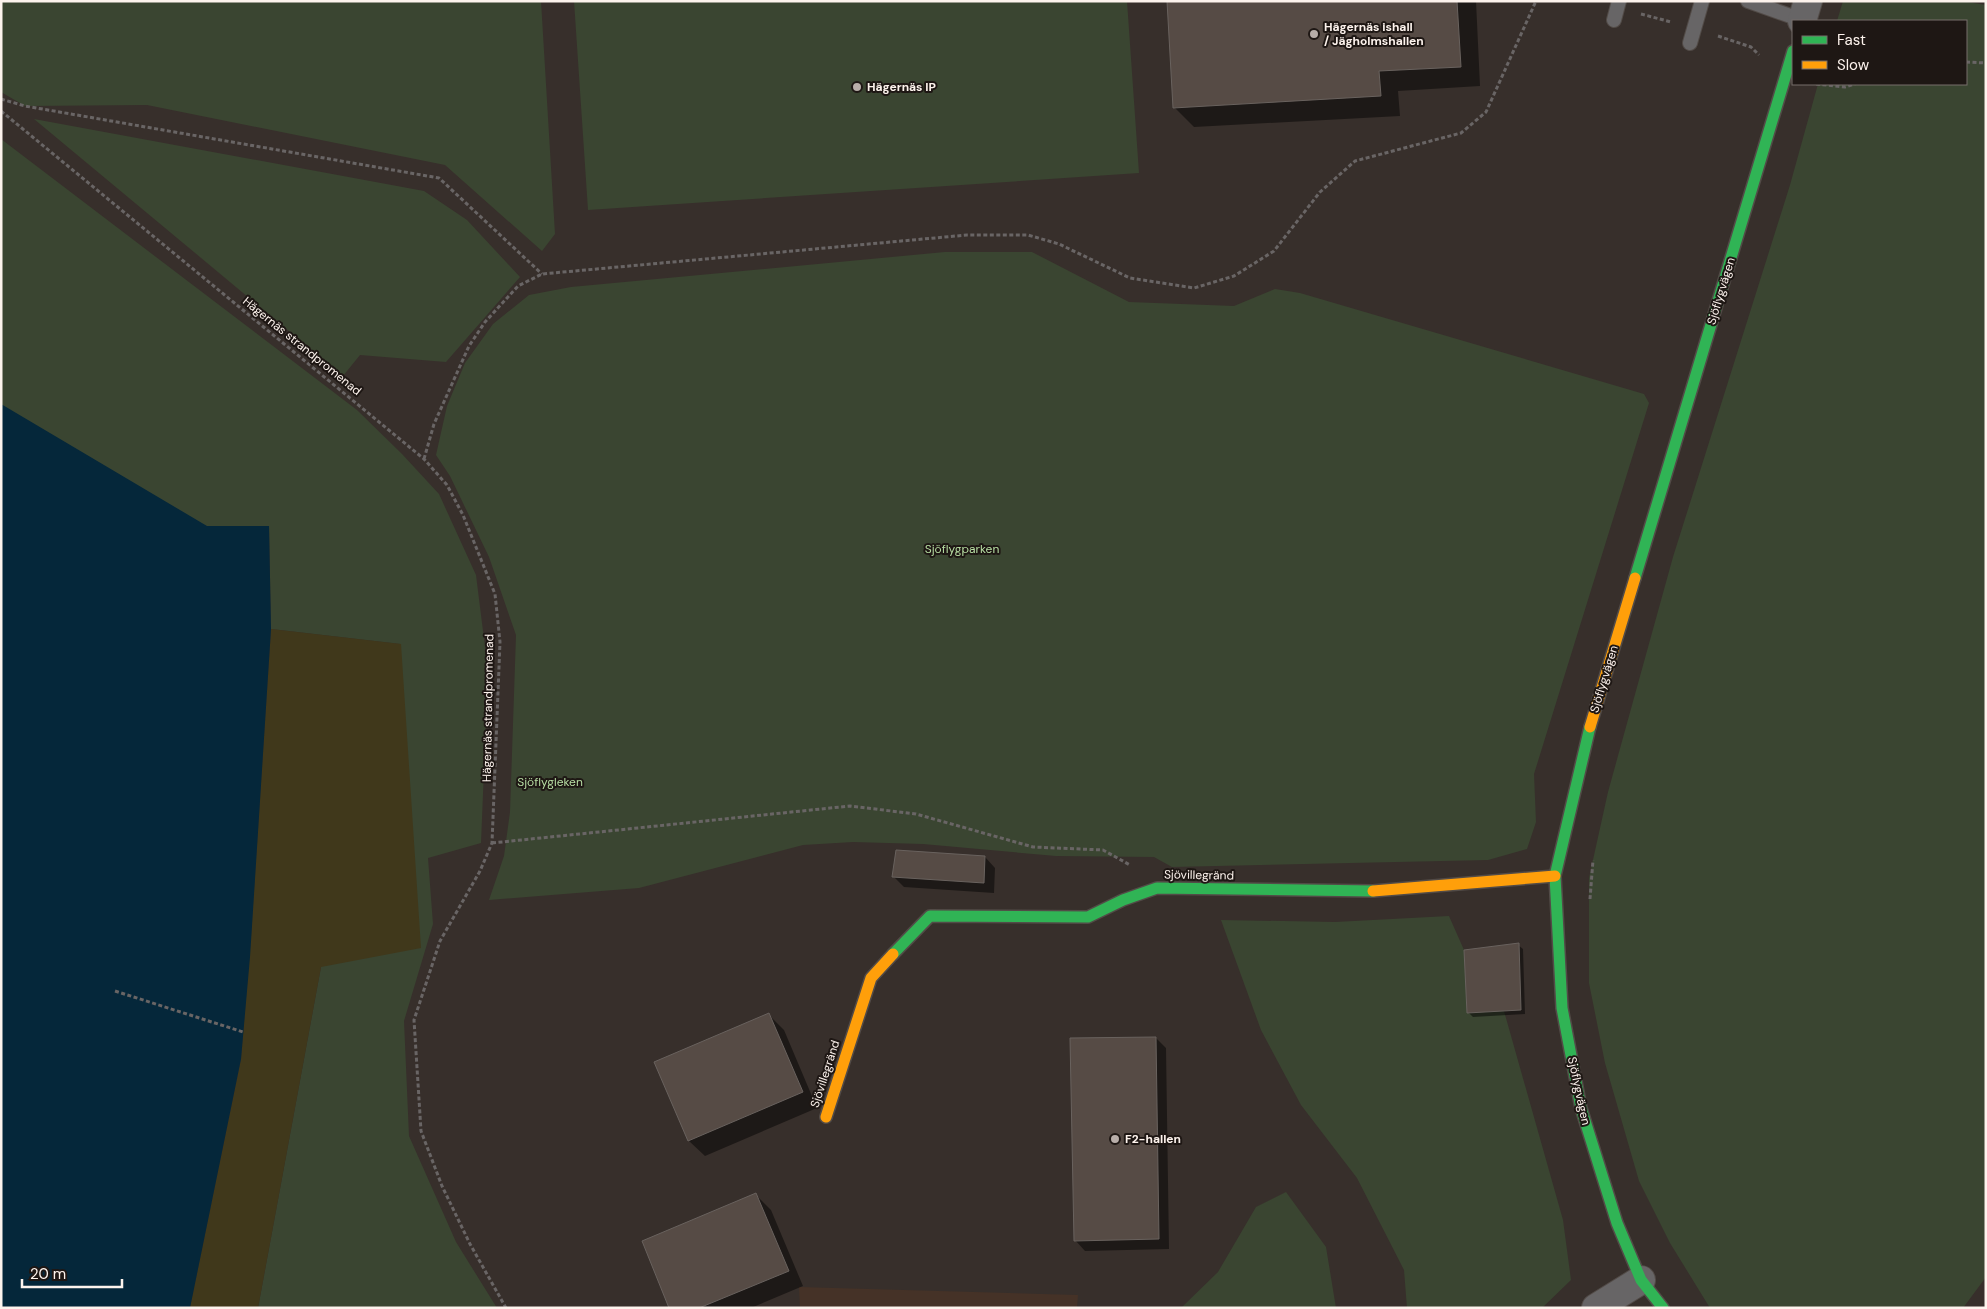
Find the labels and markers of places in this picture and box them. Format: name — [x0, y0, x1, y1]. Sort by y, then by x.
place label: Hägernäs ishall / Jägholmshallen — [1324, 19, 1424, 49]
marker: Hägernäs ishall / Jägholmshallen — [1308, 28, 1320, 40]
place label: Hägernäs IP — [867, 79, 936, 95]
marker: Hägernäs IP — [851, 81, 863, 93]
place label: F2-hallen — [1125, 1131, 1181, 1147]
marker: F2-hallen — [1109, 1133, 1121, 1145]

